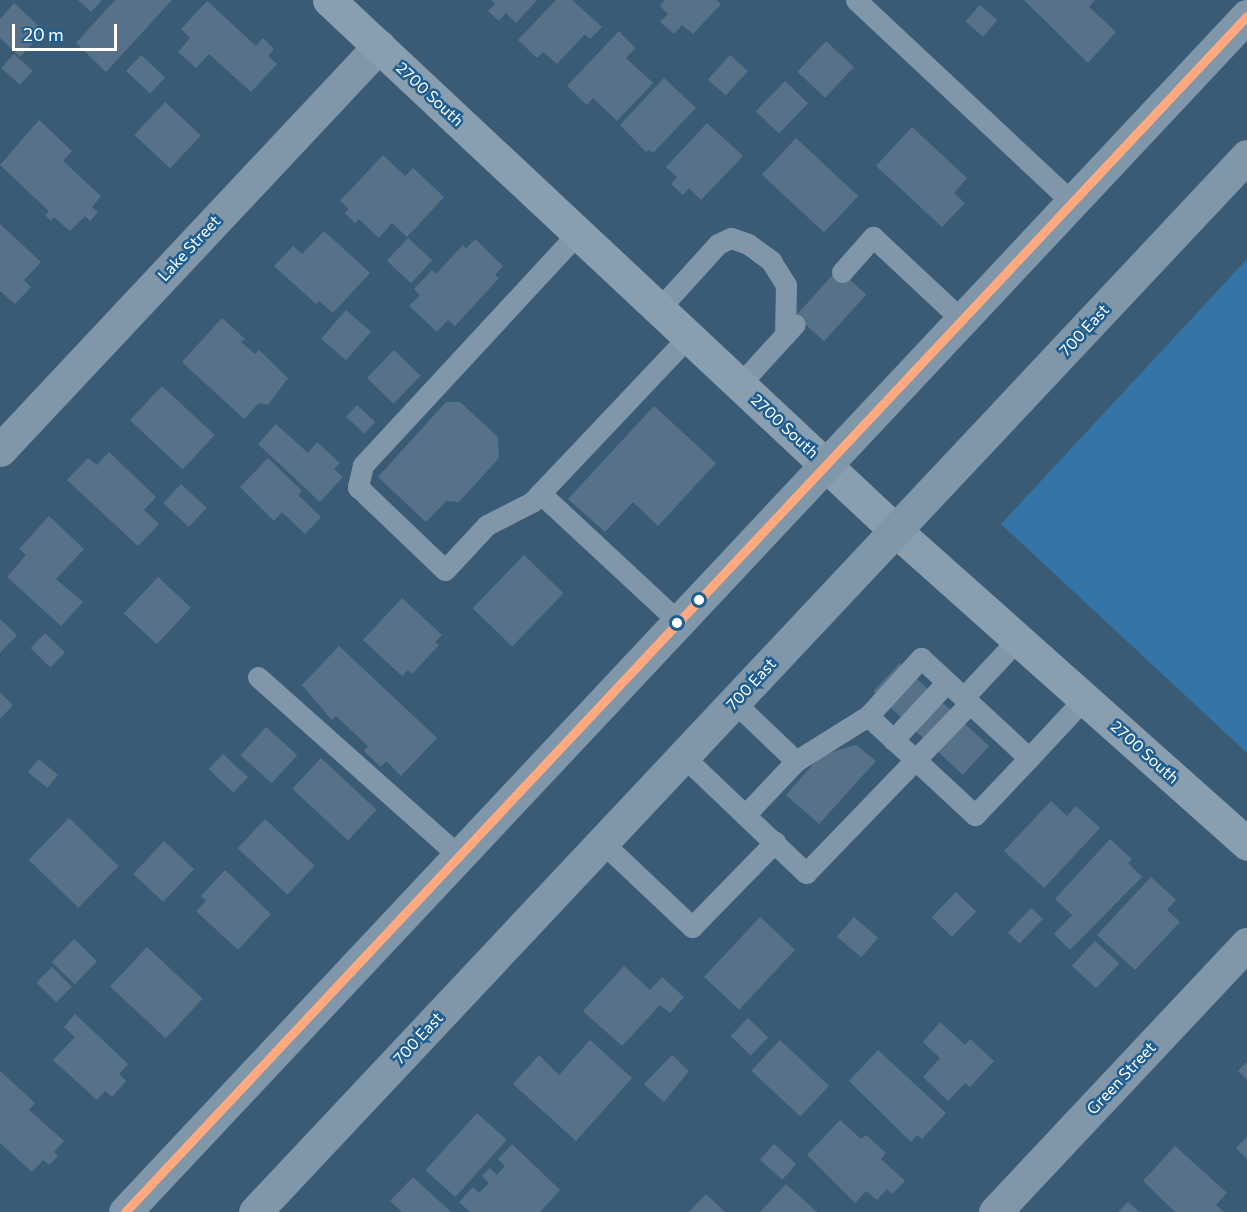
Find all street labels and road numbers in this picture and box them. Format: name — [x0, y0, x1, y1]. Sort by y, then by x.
street label: 2700 South — [392, 58, 468, 130]
street label: Lake Street — [154, 211, 224, 285]
street label: 700 East — [1055, 300, 1113, 360]
street label: 2700 South — [747, 390, 823, 462]
street label: 700 East — [722, 654, 780, 714]
street label: 2700 South — [1107, 716, 1183, 788]
street label: 700 East — [389, 1008, 447, 1068]
street label: Green Street — [1083, 1038, 1159, 1118]

